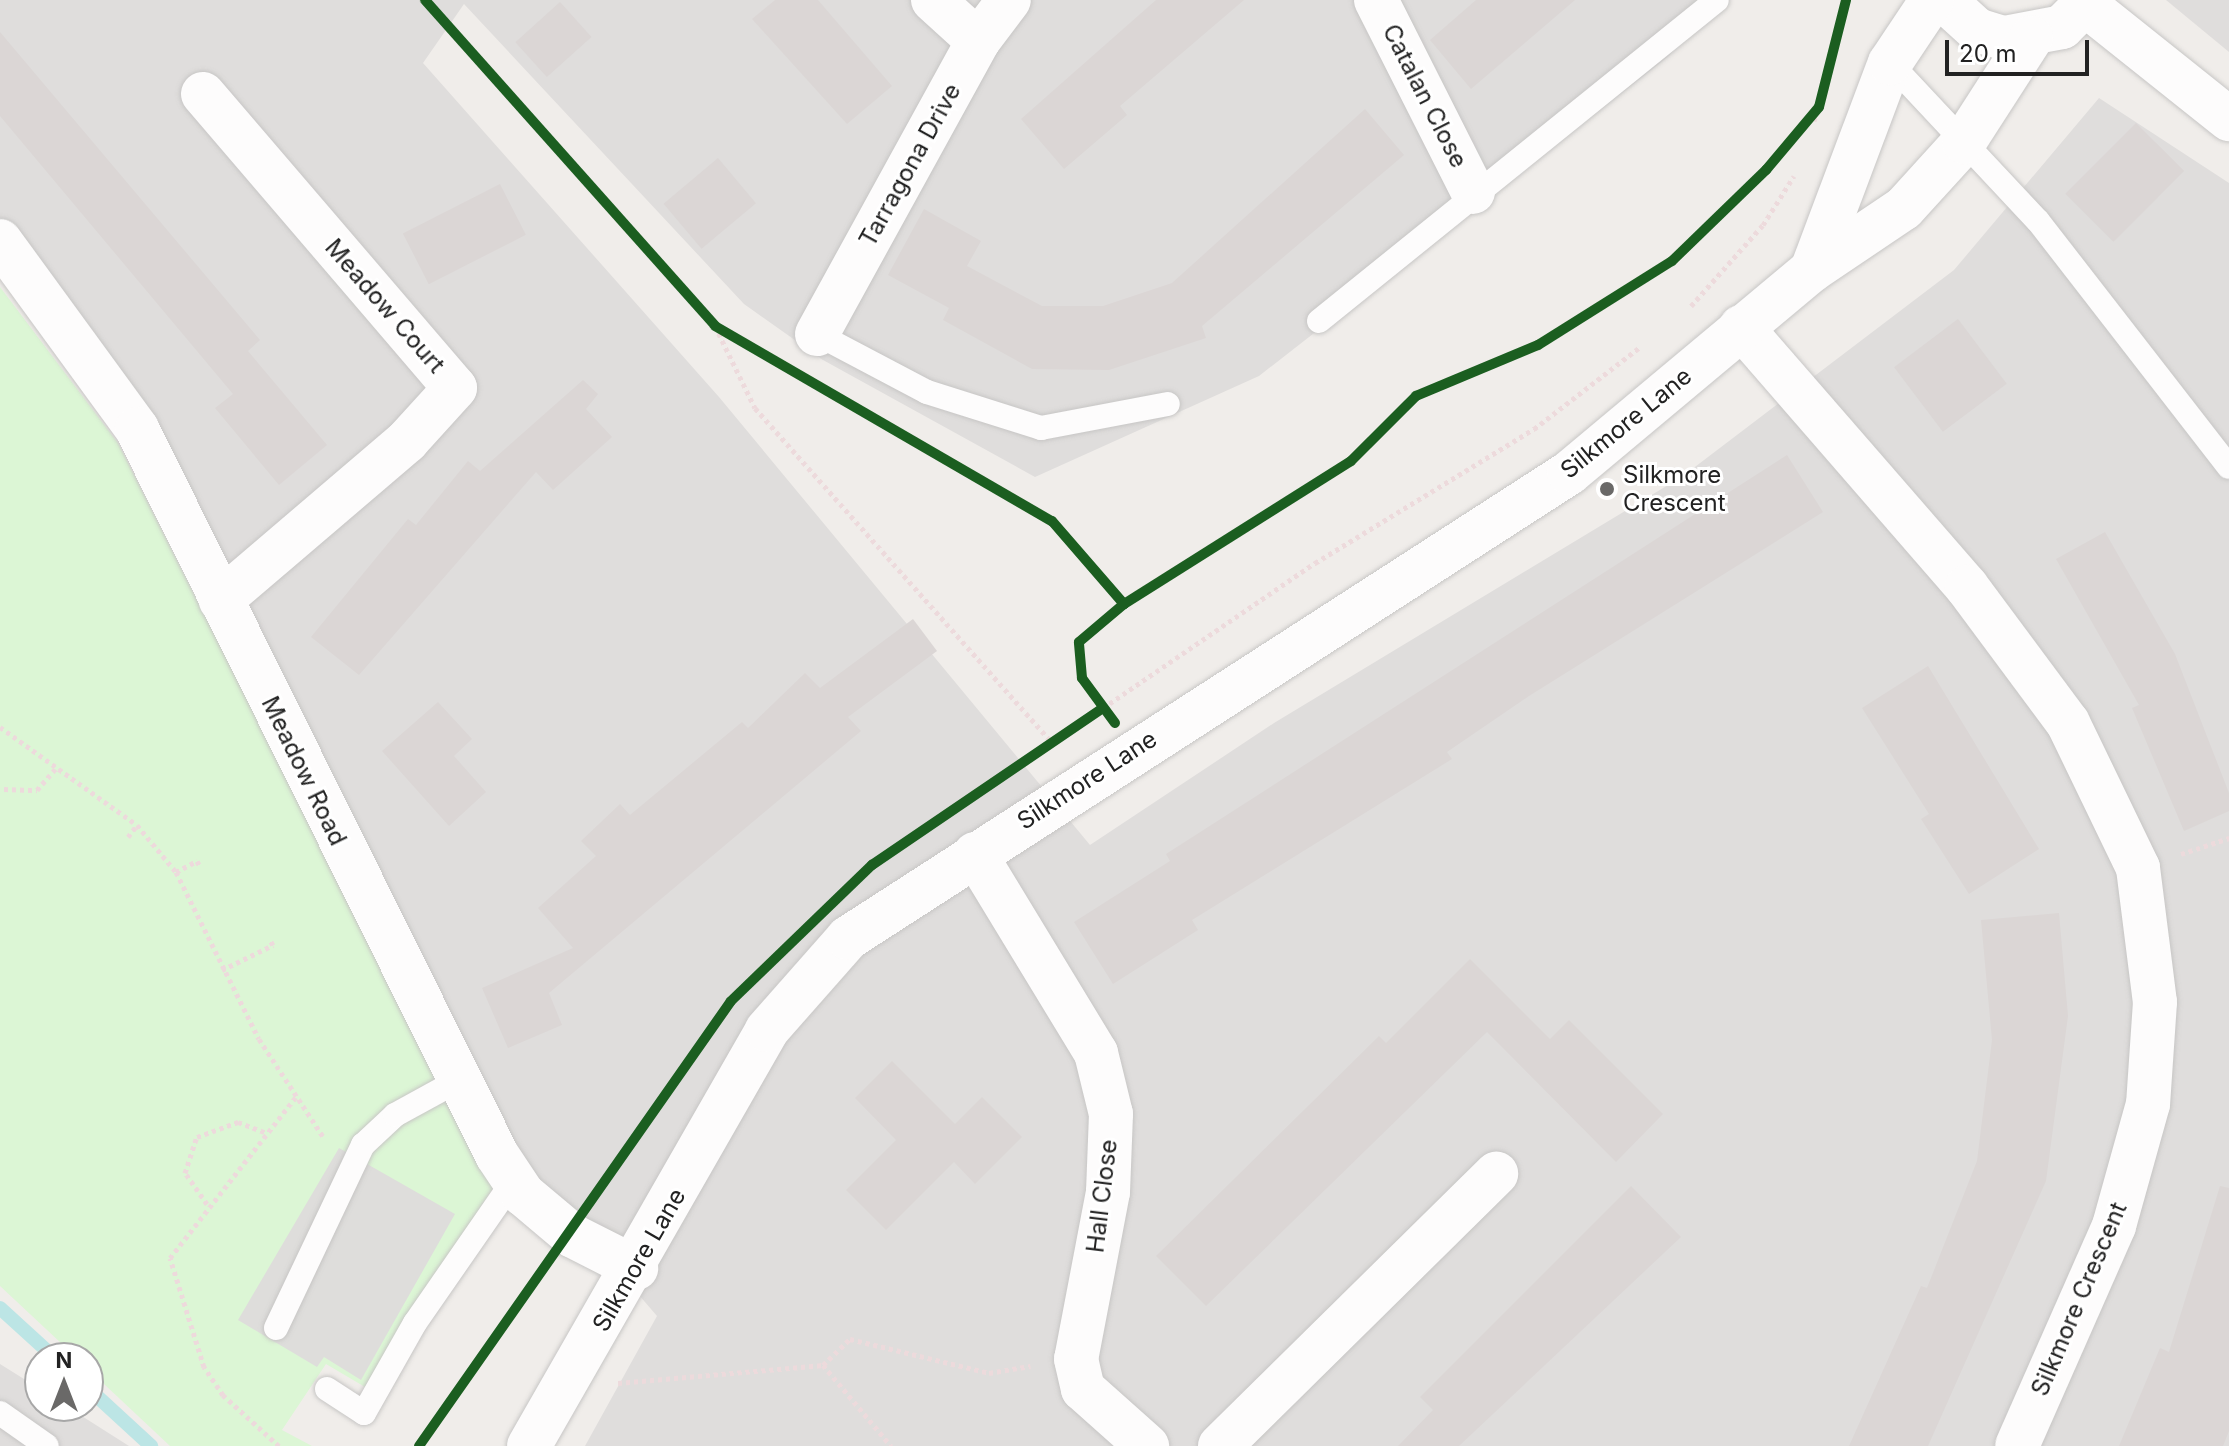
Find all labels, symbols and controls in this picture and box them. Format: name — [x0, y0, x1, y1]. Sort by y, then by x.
street label: Catalan Close — [1377, 19, 1473, 173]
scale bar — [1949, 24, 2093, 74]
text: 20 m — [1959, 39, 2017, 68]
street label: Tarragona Drive — [853, 78, 967, 252]
street label: Meadow Court — [319, 233, 451, 379]
street label: Silkmore Lane — [1555, 361, 1697, 485]
place label: Silkmore Crescent — [1623, 461, 1726, 517]
marker: Silkmore Crescent — [1598, 480, 1616, 498]
street label: Meadow Road — [255, 692, 353, 850]
street label: Silkmore Lane — [1012, 724, 1162, 836]
street label: Hall Close — [1081, 1138, 1123, 1254]
street label: Silkmore Lane — [586, 1183, 692, 1337]
street label: Silkmore Crescent — [2025, 1198, 2133, 1400]
north arrow — [24, 1342, 104, 1422]
text: N — [56, 1347, 72, 1373]

